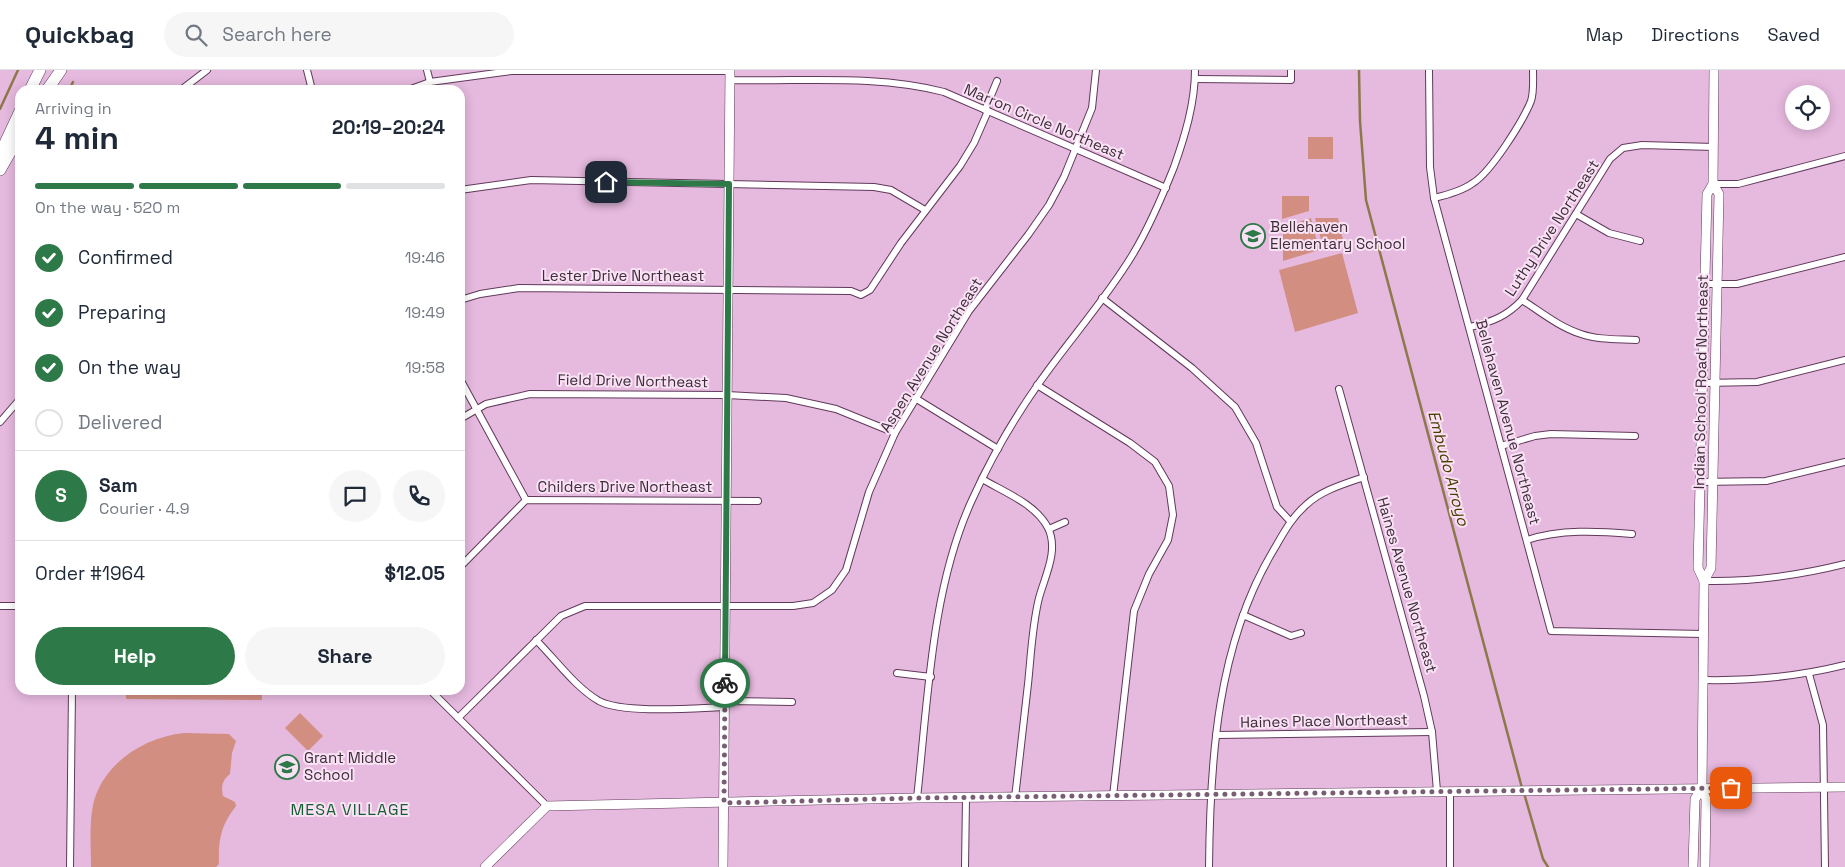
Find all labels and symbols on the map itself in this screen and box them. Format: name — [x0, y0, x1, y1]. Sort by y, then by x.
street label: Marron Circle Northeast — [961, 79, 1127, 164]
street label: Luthy Drive Northeast — [1500, 156, 1603, 300]
pin — [585, 161, 627, 203]
place label: Bellehaven Elementary School — [1270, 217, 1406, 253]
school or university icon: Bellehaven Elementary School — [1240, 223, 1266, 249]
street label: Lester Drive Northeast — [542, 266, 704, 285]
street label: Aspen Avenue Northeast — [875, 274, 986, 436]
street label: Indian School Road Northeast — [1689, 274, 1712, 490]
street label: Bellehaven Avenue Northeast — [1472, 317, 1545, 527]
street label: Field Drive Northeast — [558, 370, 709, 391]
water label: Embudo Arroyo — [1423, 408, 1474, 529]
street label: Childers Drive Northeast — [538, 477, 713, 496]
street label: Haines Avenue Northeast — [1373, 495, 1442, 675]
courier — [700, 658, 750, 708]
street label: Haines Place Northeast — [1240, 710, 1408, 731]
place label: Grant Middle School — [304, 748, 396, 784]
school or university icon: Grant Middle School — [274, 754, 300, 780]
pin — [1710, 767, 1752, 809]
district label: MESA VILLAGE — [290, 799, 410, 820]

